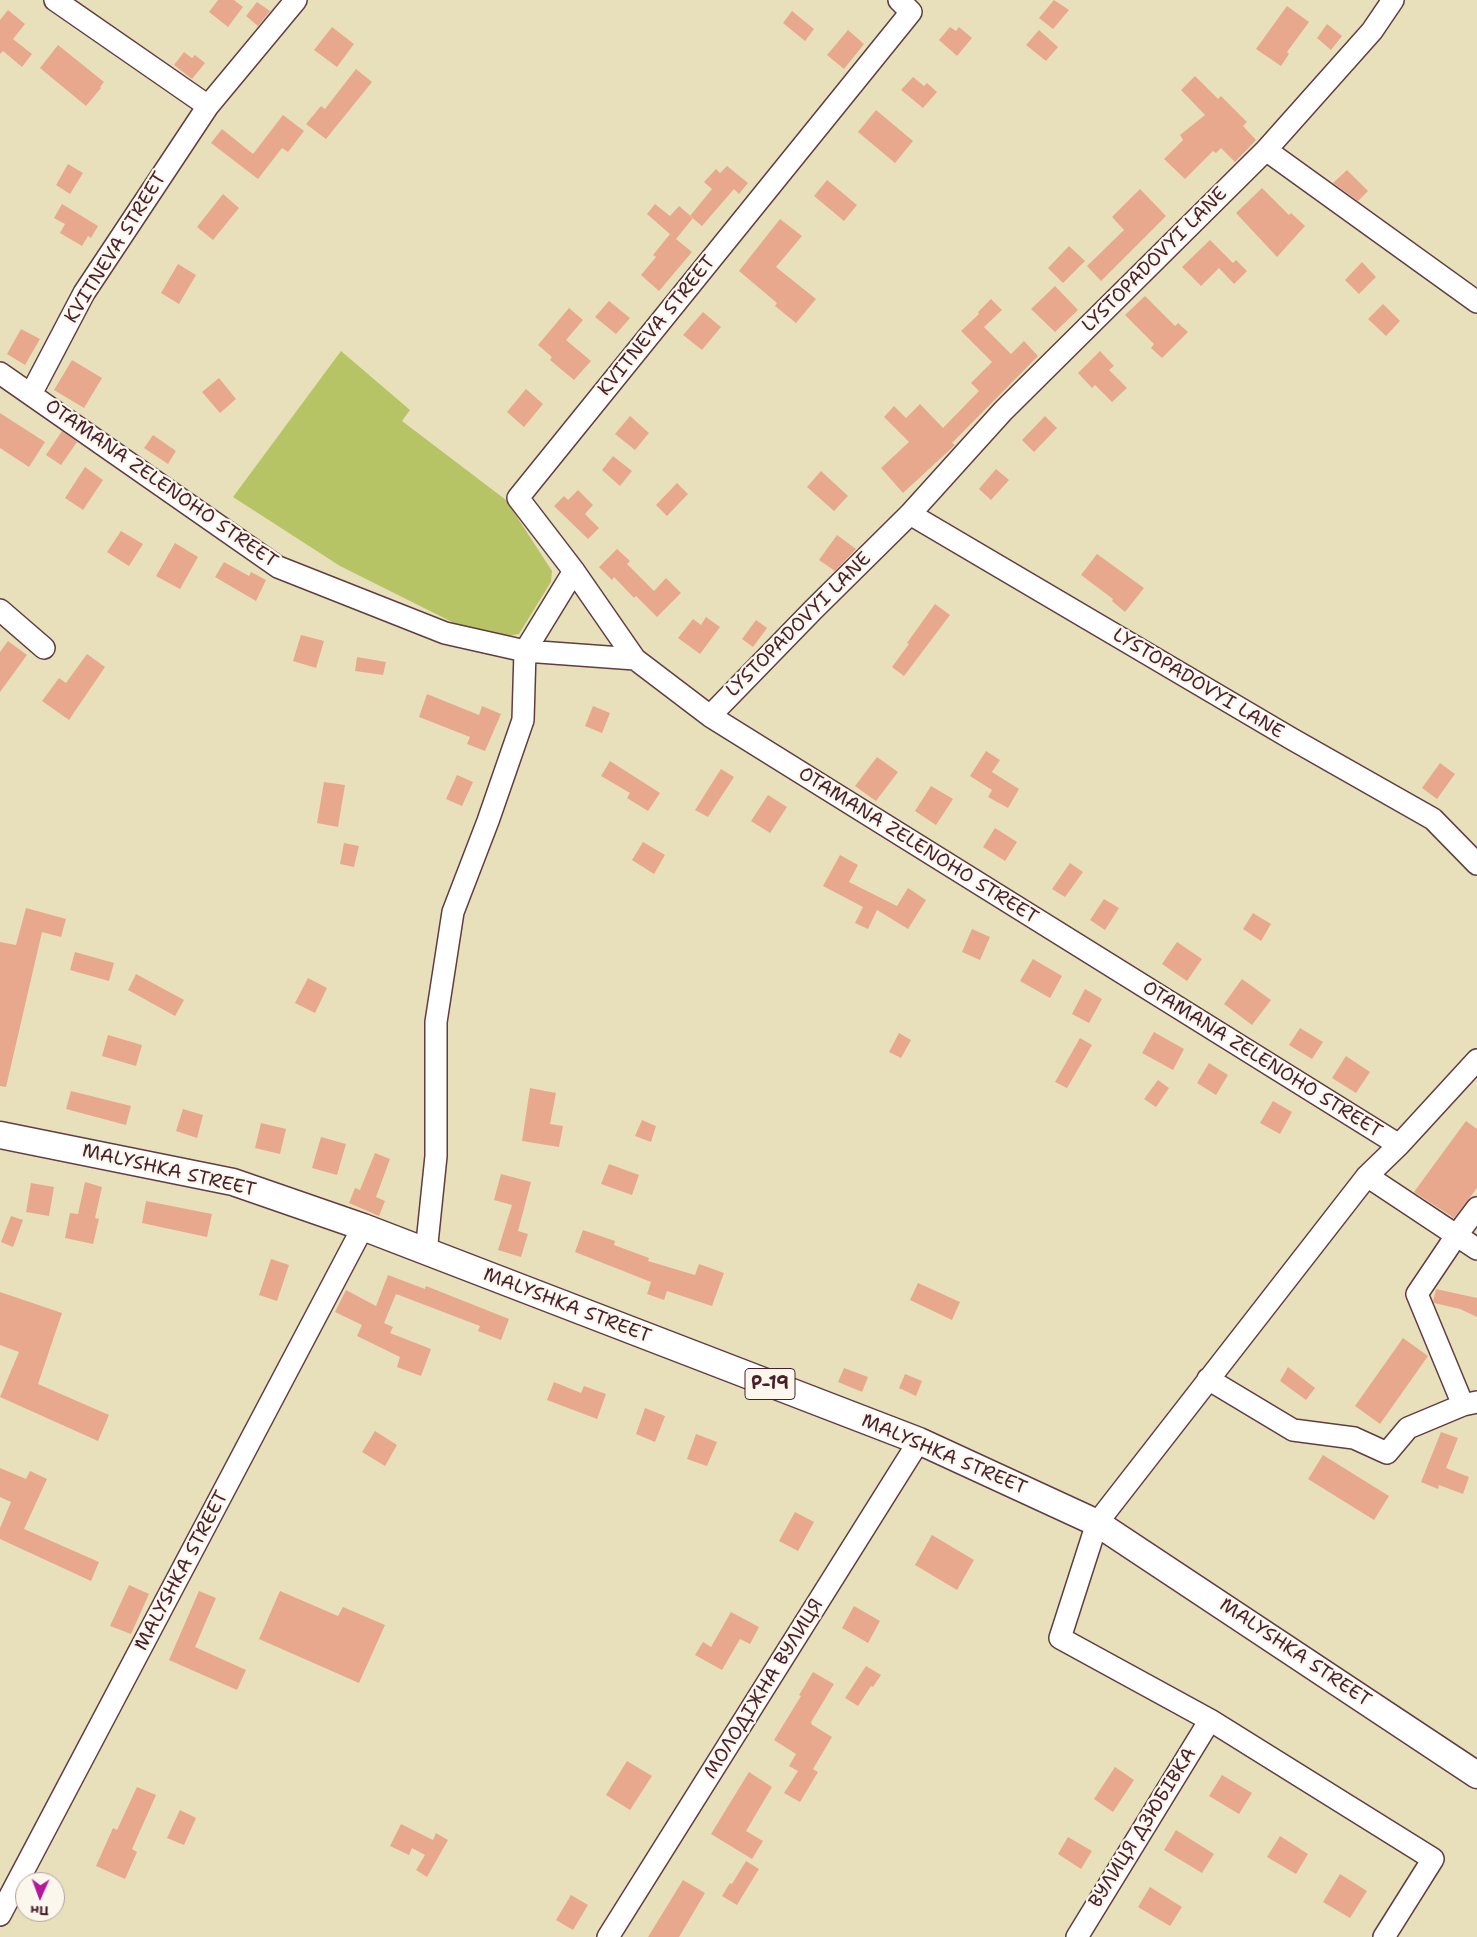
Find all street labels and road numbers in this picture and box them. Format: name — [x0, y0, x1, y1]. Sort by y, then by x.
street label: KVITNEVA STREET — [60, 168, 172, 328]
street label: LYSTOPADOVYI LANE — [1078, 183, 1232, 337]
street label: KVITNEVA STREET — [593, 251, 721, 401]
street label: OTAMANA ZELENOHO STREET — [40, 395, 282, 573]
street label: LYSTOPADOVYI LANE — [722, 548, 876, 702]
street label: LYSTOPADOVYI LANE — [1108, 624, 1288, 744]
street label: OTAMANA ZELENOHO STREET — [794, 763, 1042, 929]
street label: OTAMANA ZELENOHO STREET — [1138, 977, 1386, 1143]
street label: MALYSHKA STREET — [80, 1140, 258, 1202]
street label: MALYSHKA STREET — [480, 1264, 654, 1348]
road number: Р-19 — [745, 1368, 795, 1400]
street label: MALYSHKA STREET — [858, 1410, 1030, 1500]
street label: MALYSHKA STREET — [130, 1487, 234, 1655]
street label: MALYSHKA STREET — [1215, 1594, 1375, 1712]
street label: МОЛОДІЖНА ВУЛИЦЯ — [699, 1595, 829, 1783]
street label: ВУЛИЦЯ ДЗЮБІВКА — [1085, 1744, 1201, 1912]

